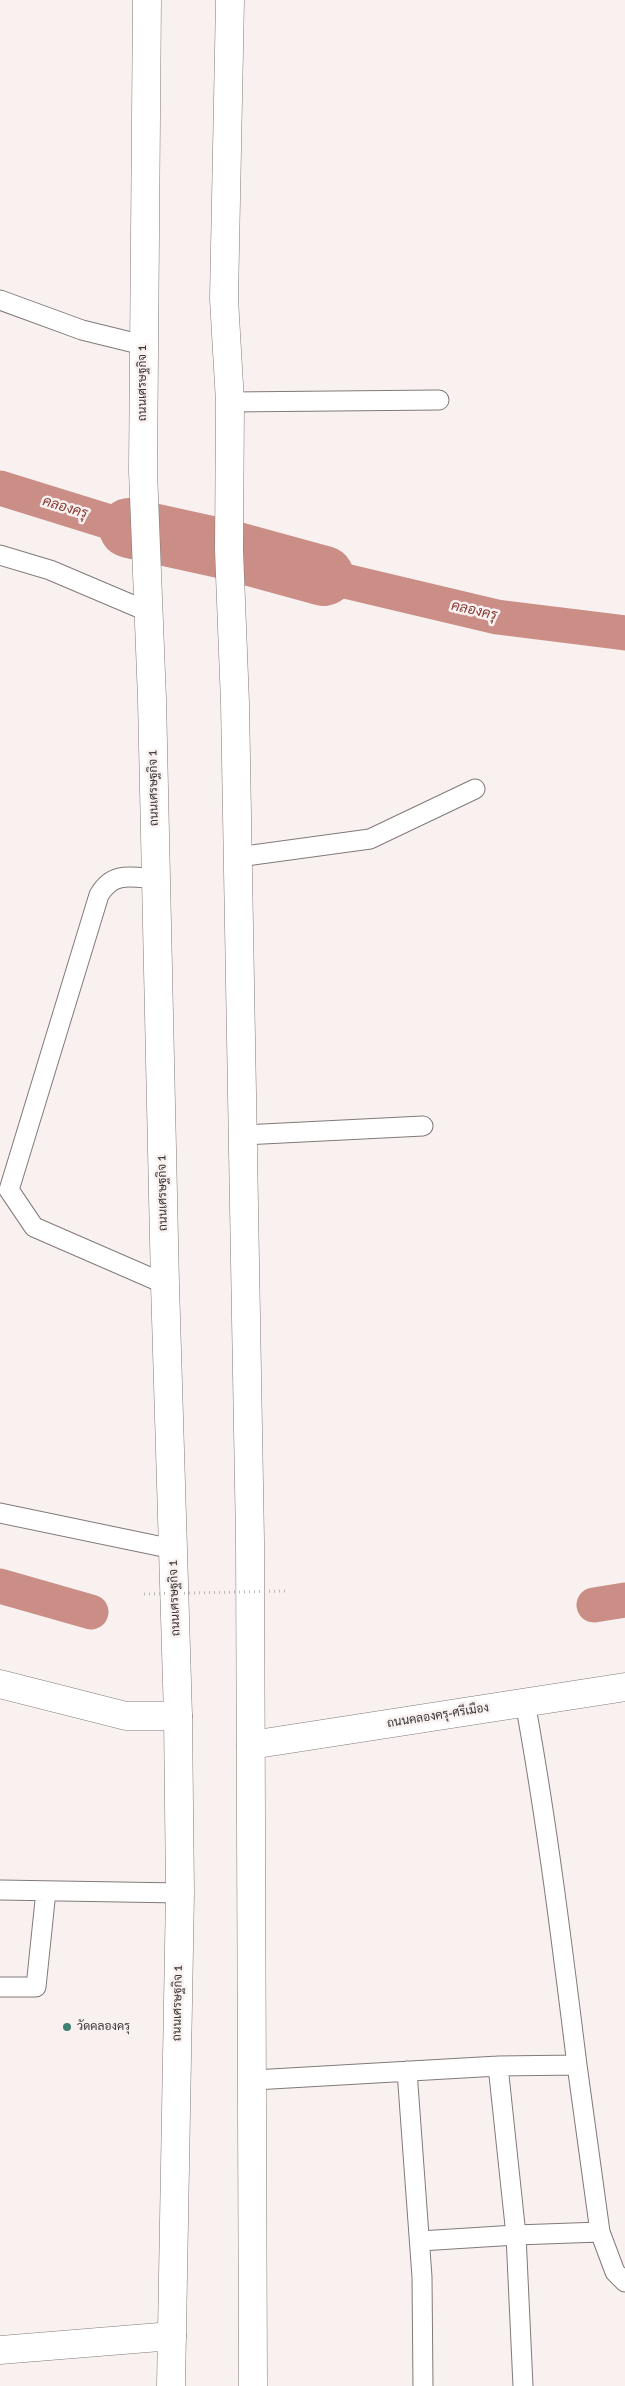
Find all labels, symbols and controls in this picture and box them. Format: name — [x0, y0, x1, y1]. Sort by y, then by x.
street label: ถนนเศรษฐกิจ 1 — [136, 345, 150, 421]
water label: คลองครุ — [40, 493, 90, 523]
water label: คลองครุ — [450, 598, 498, 624]
street label: ถนนเศรษฐกิจ 1 — [146, 750, 162, 826]
street label: ถนนเศรษฐกิจ 1 — [155, 1155, 171, 1231]
street label: ถนนเศรษฐกิจ 1 — [166, 1560, 184, 1636]
street label: ถนนคลองครุ-ศรีเมือง — [386, 1701, 490, 1731]
street label: ถนนเศรษฐกิจ 1 — [170, 1965, 186, 2041]
place label: วัดคลองครุ — [77, 2020, 130, 2034]
marker: วัดคลองครุ — [61, 2021, 73, 2033]

